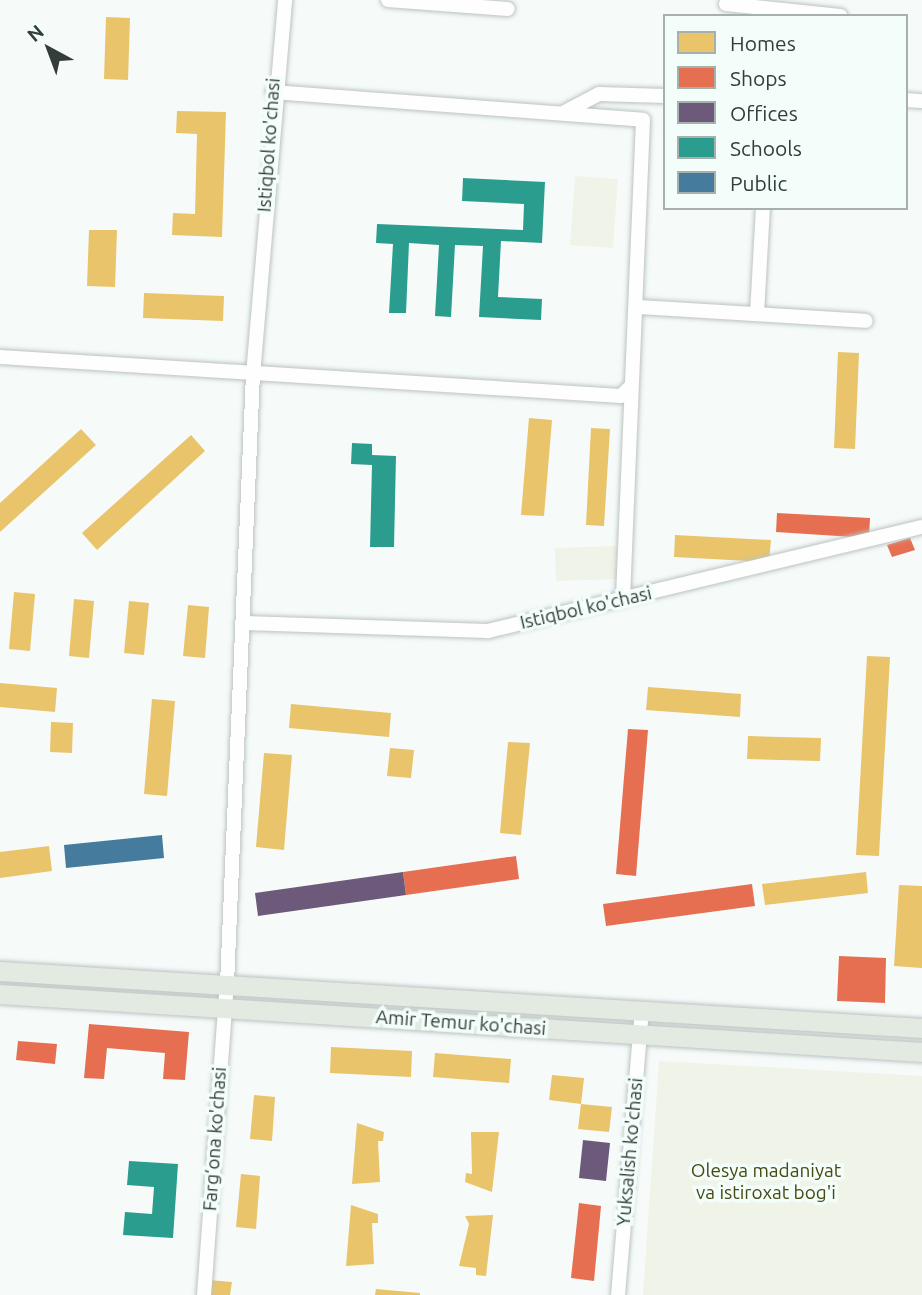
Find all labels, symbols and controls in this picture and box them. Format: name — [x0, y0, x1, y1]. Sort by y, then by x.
north arrow — [14, 14, 84, 84]
legend — [663, 14, 908, 210]
text: N — [23, 20, 48, 46]
text: Homes — [730, 31, 796, 55]
text: Shops — [730, 66, 787, 90]
street label: Istiqbol ko'chasi — [253, 77, 285, 213]
text: Offices — [730, 101, 798, 125]
text: Schools — [730, 136, 802, 160]
text: Public — [730, 171, 787, 195]
street label: Istiqbol ko'chasi — [518, 582, 654, 634]
street label: Amir Temur ko'chasi — [375, 1006, 547, 1040]
street label: Farg‘ona ko'chasi — [199, 1066, 231, 1212]
street label: Yuksalish ko'chasi — [612, 1077, 648, 1227]
park label: Olesya madaniyat va istiroxat bog'i — [691, 1160, 841, 1204]

